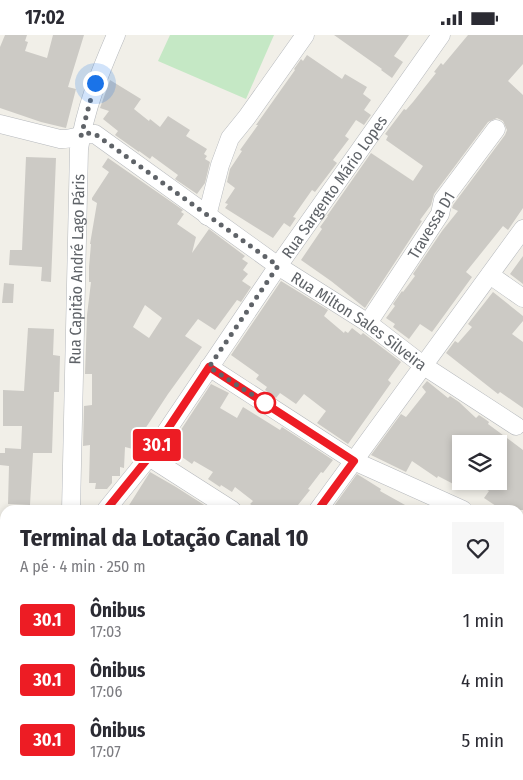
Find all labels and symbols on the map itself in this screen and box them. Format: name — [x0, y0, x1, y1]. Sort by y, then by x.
your location — [83, 71, 108, 96]
street label: Rua Sargento Mário Lopes — [278, 112, 391, 262]
street label: Rua Capitão André Lago Páris — [65, 173, 88, 365]
street label: Travessa D1 — [404, 188, 459, 262]
street label: Rua Milton Sales Silveira — [288, 268, 430, 375]
unlabelled marker — [254, 392, 276, 414]
line badge: 30.1 — [122, 429, 192, 461]

